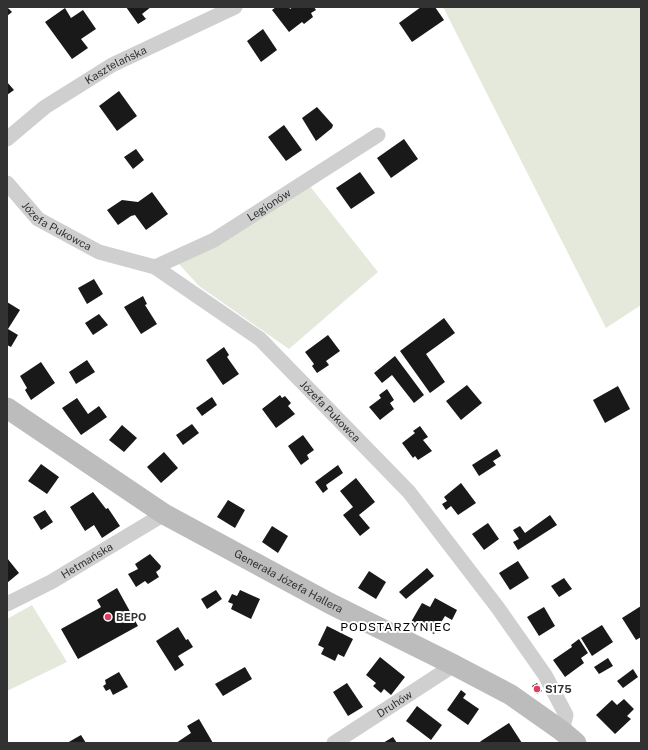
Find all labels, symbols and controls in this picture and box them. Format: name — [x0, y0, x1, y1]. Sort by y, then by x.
street label: Kasztelańska — [83, 44, 148, 86]
street label: Legionów — [245, 186, 293, 223]
street label: Józefa Pukowca — [20, 199, 94, 253]
street label: Józefa Pukowca — [298, 378, 363, 444]
street label: Hetmańska — [59, 540, 115, 581]
street label: Generała Józefa Hallera — [232, 547, 345, 615]
place label: BEPO — [116, 611, 146, 623]
marker: BEPO — [103, 612, 113, 622]
district label: PODSTARZYNIEC — [340, 620, 452, 634]
place label: S175 — [545, 683, 572, 695]
marker: S175 — [532, 684, 542, 694]
street label: Druhów — [375, 688, 415, 720]

